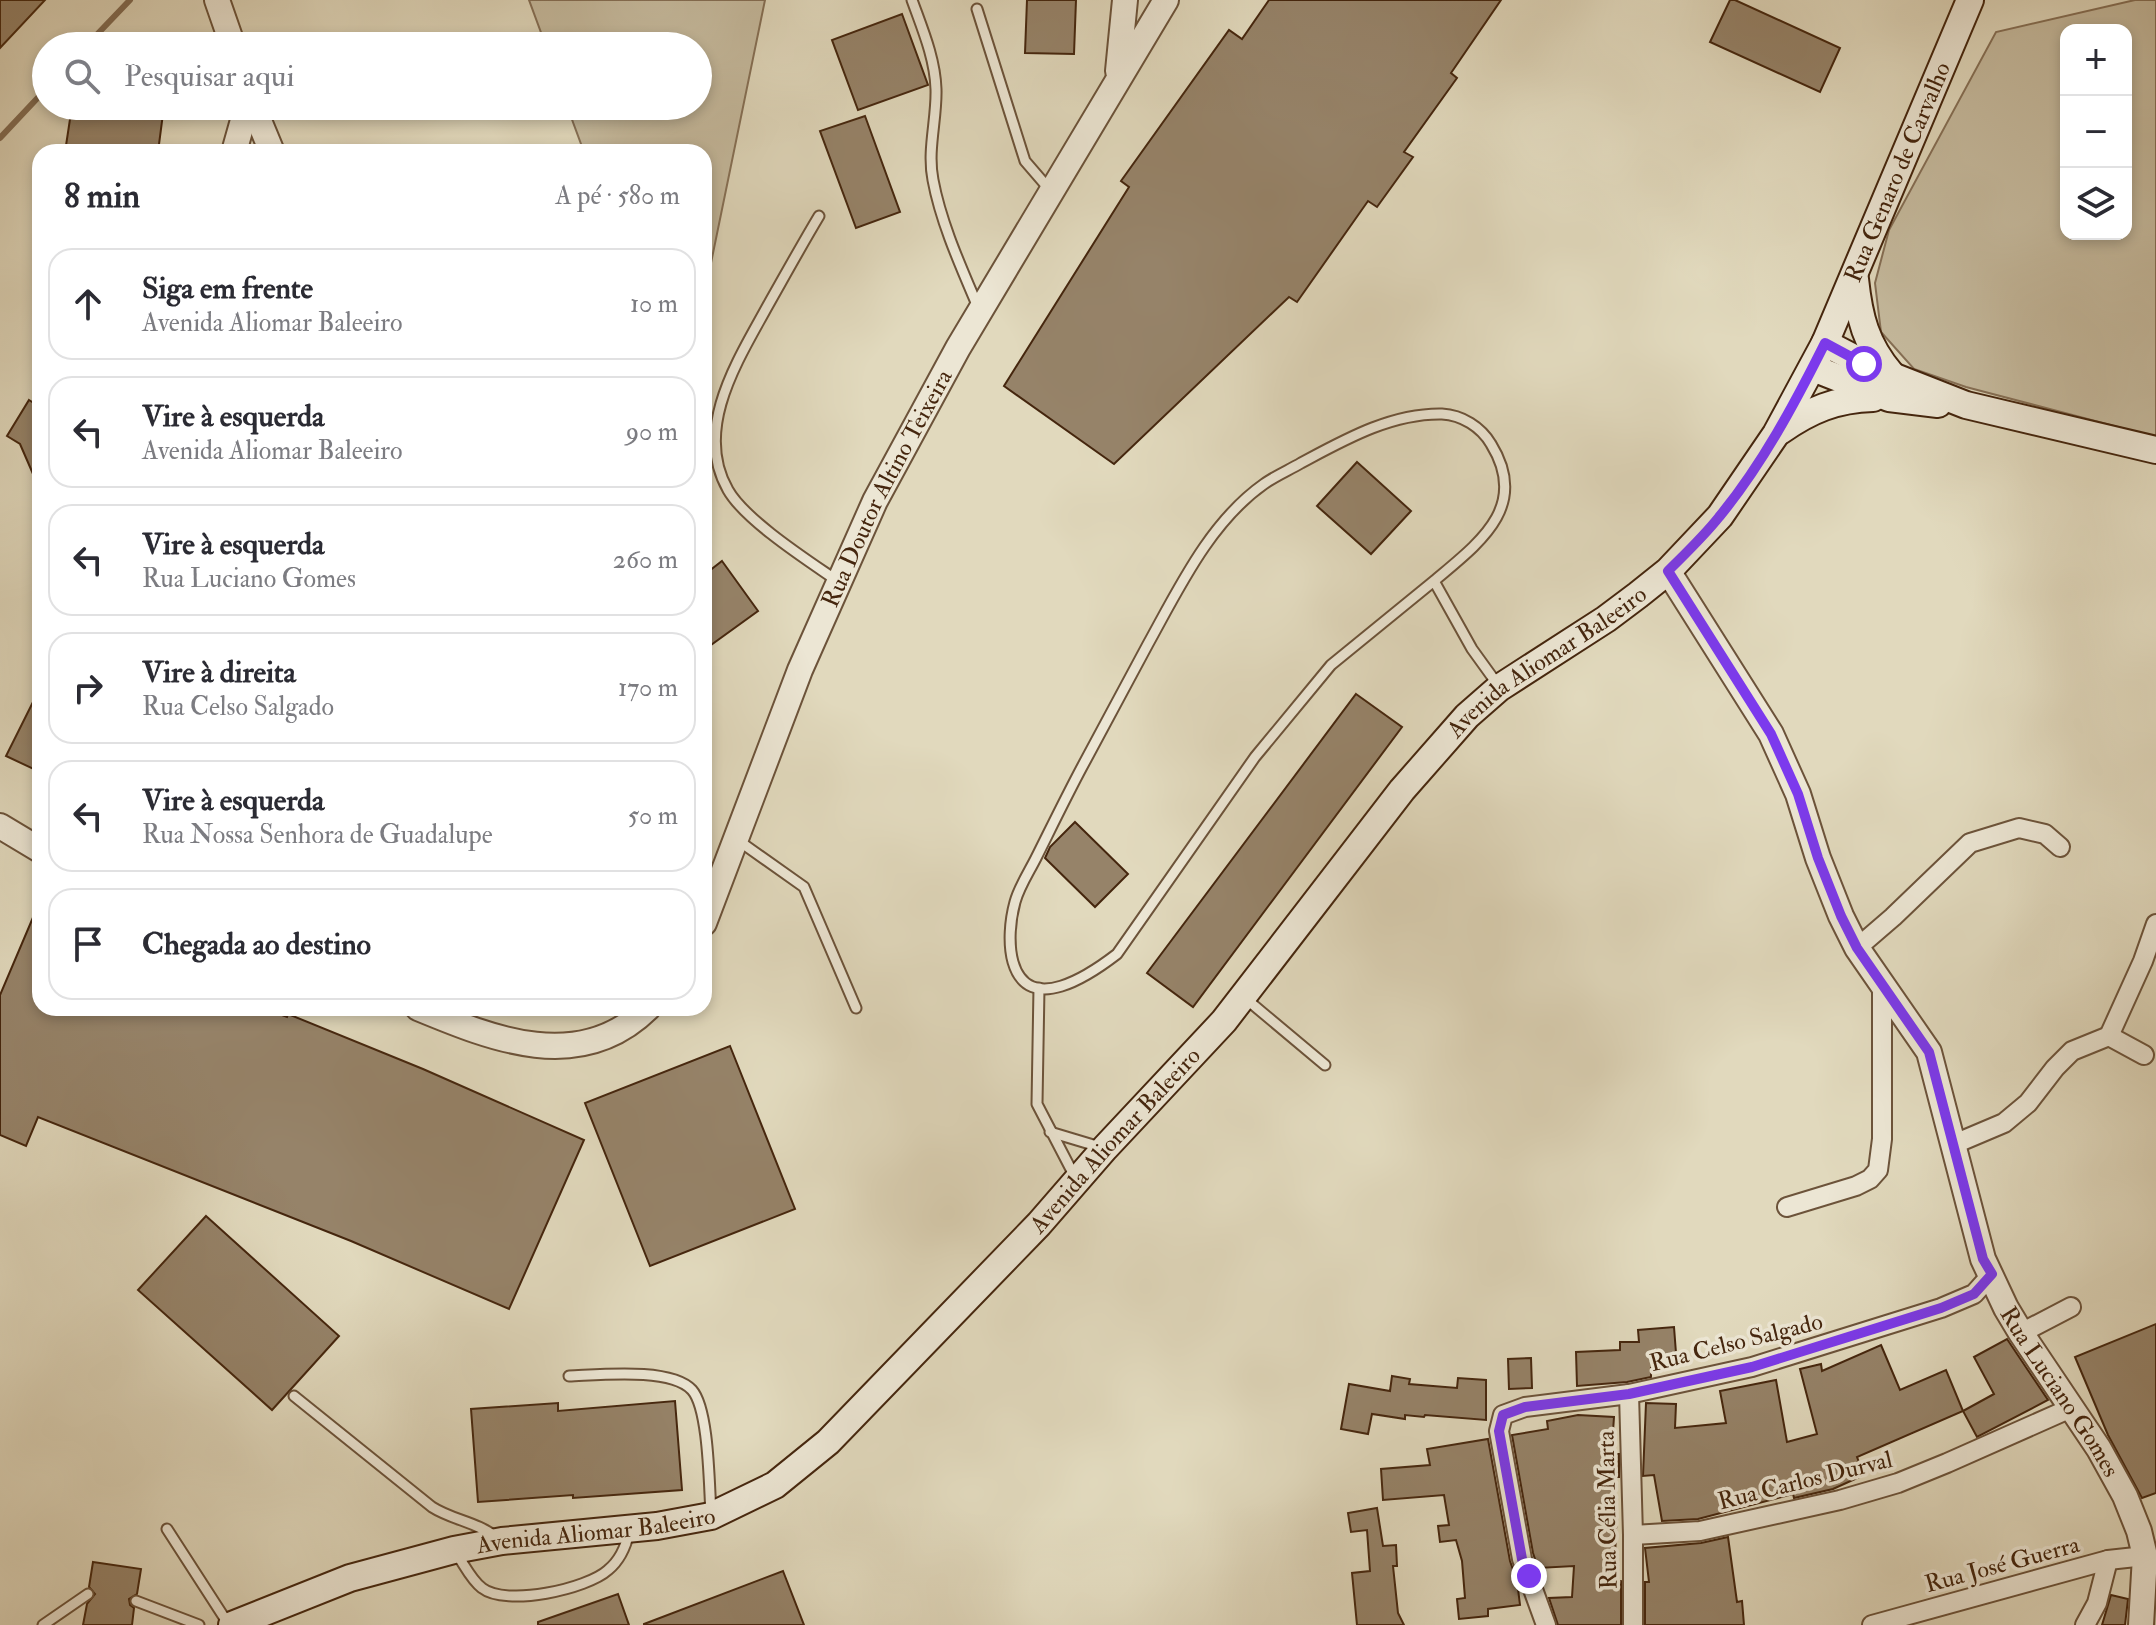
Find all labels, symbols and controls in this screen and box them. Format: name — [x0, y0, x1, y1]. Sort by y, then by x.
map controls — [2060, 24, 2132, 240]
button: + — [2060, 24, 2132, 96]
search box — [32, 32, 712, 120]
icon: search — [60, 54, 104, 98]
street label: Rua Genaro de Carvalho — [1837, 57, 1958, 287]
text: Pesquisar aqui — [124, 58, 294, 95]
button: − — [2060, 96, 2132, 168]
button: layers — [2060, 168, 2132, 240]
text: 8 min — [64, 175, 140, 218]
text: A pé · 580 m — [555, 180, 680, 212]
text: Siga em frente — [142, 270, 313, 307]
icon: ahead — [66, 282, 110, 326]
text: 10 m — [630, 288, 678, 320]
text: Avenida Aliomar Baleeiro — [142, 307, 402, 339]
route start — [1846, 346, 1882, 382]
street label: Rua Doutor Altino Teixeira — [815, 363, 960, 612]
text: Vire à esquerda — [142, 398, 324, 435]
icon: left — [66, 410, 110, 454]
text: 90 m — [626, 416, 678, 448]
text: Avenida Aliomar Baleeiro — [142, 435, 402, 467]
text: Vire à esquerda — [142, 526, 324, 563]
icon: left — [66, 538, 110, 582]
text: 260 m — [613, 544, 678, 576]
text: Rua Luciano Gomes — [142, 563, 356, 595]
street label: Avenida Aliomar Baleeiro — [1439, 579, 1653, 745]
text: Vire à direita — [142, 654, 296, 691]
icon: right — [66, 666, 110, 710]
text: 170 m — [618, 672, 678, 704]
text: Rua Celso Salgado — [142, 691, 334, 723]
text: Vire à esquerda — [142, 782, 324, 819]
icon: left — [66, 794, 110, 838]
text: 50 m — [628, 800, 678, 832]
text: Rua Nossa Senhora de Guadalupe — [142, 819, 493, 851]
icon: arrive — [66, 922, 110, 966]
text: Chegada ao destino — [142, 926, 371, 963]
street label: Avenida Aliomar Baleeiro — [1022, 1041, 1207, 1241]
street label: Rua Luciano Gomes — [1993, 1301, 2126, 1483]
street label: Rua Celso Salgado — [1646, 1306, 1826, 1379]
street label: Rua Célia Marta — [1591, 1429, 1624, 1590]
street label: Rua Carlos Durval — [1715, 1444, 1896, 1517]
street label: Avenida Aliomar Baleeiro — [473, 1501, 718, 1562]
street label: Rua José Guerra — [1921, 1529, 2084, 1600]
route end — [1511, 1558, 1547, 1594]

